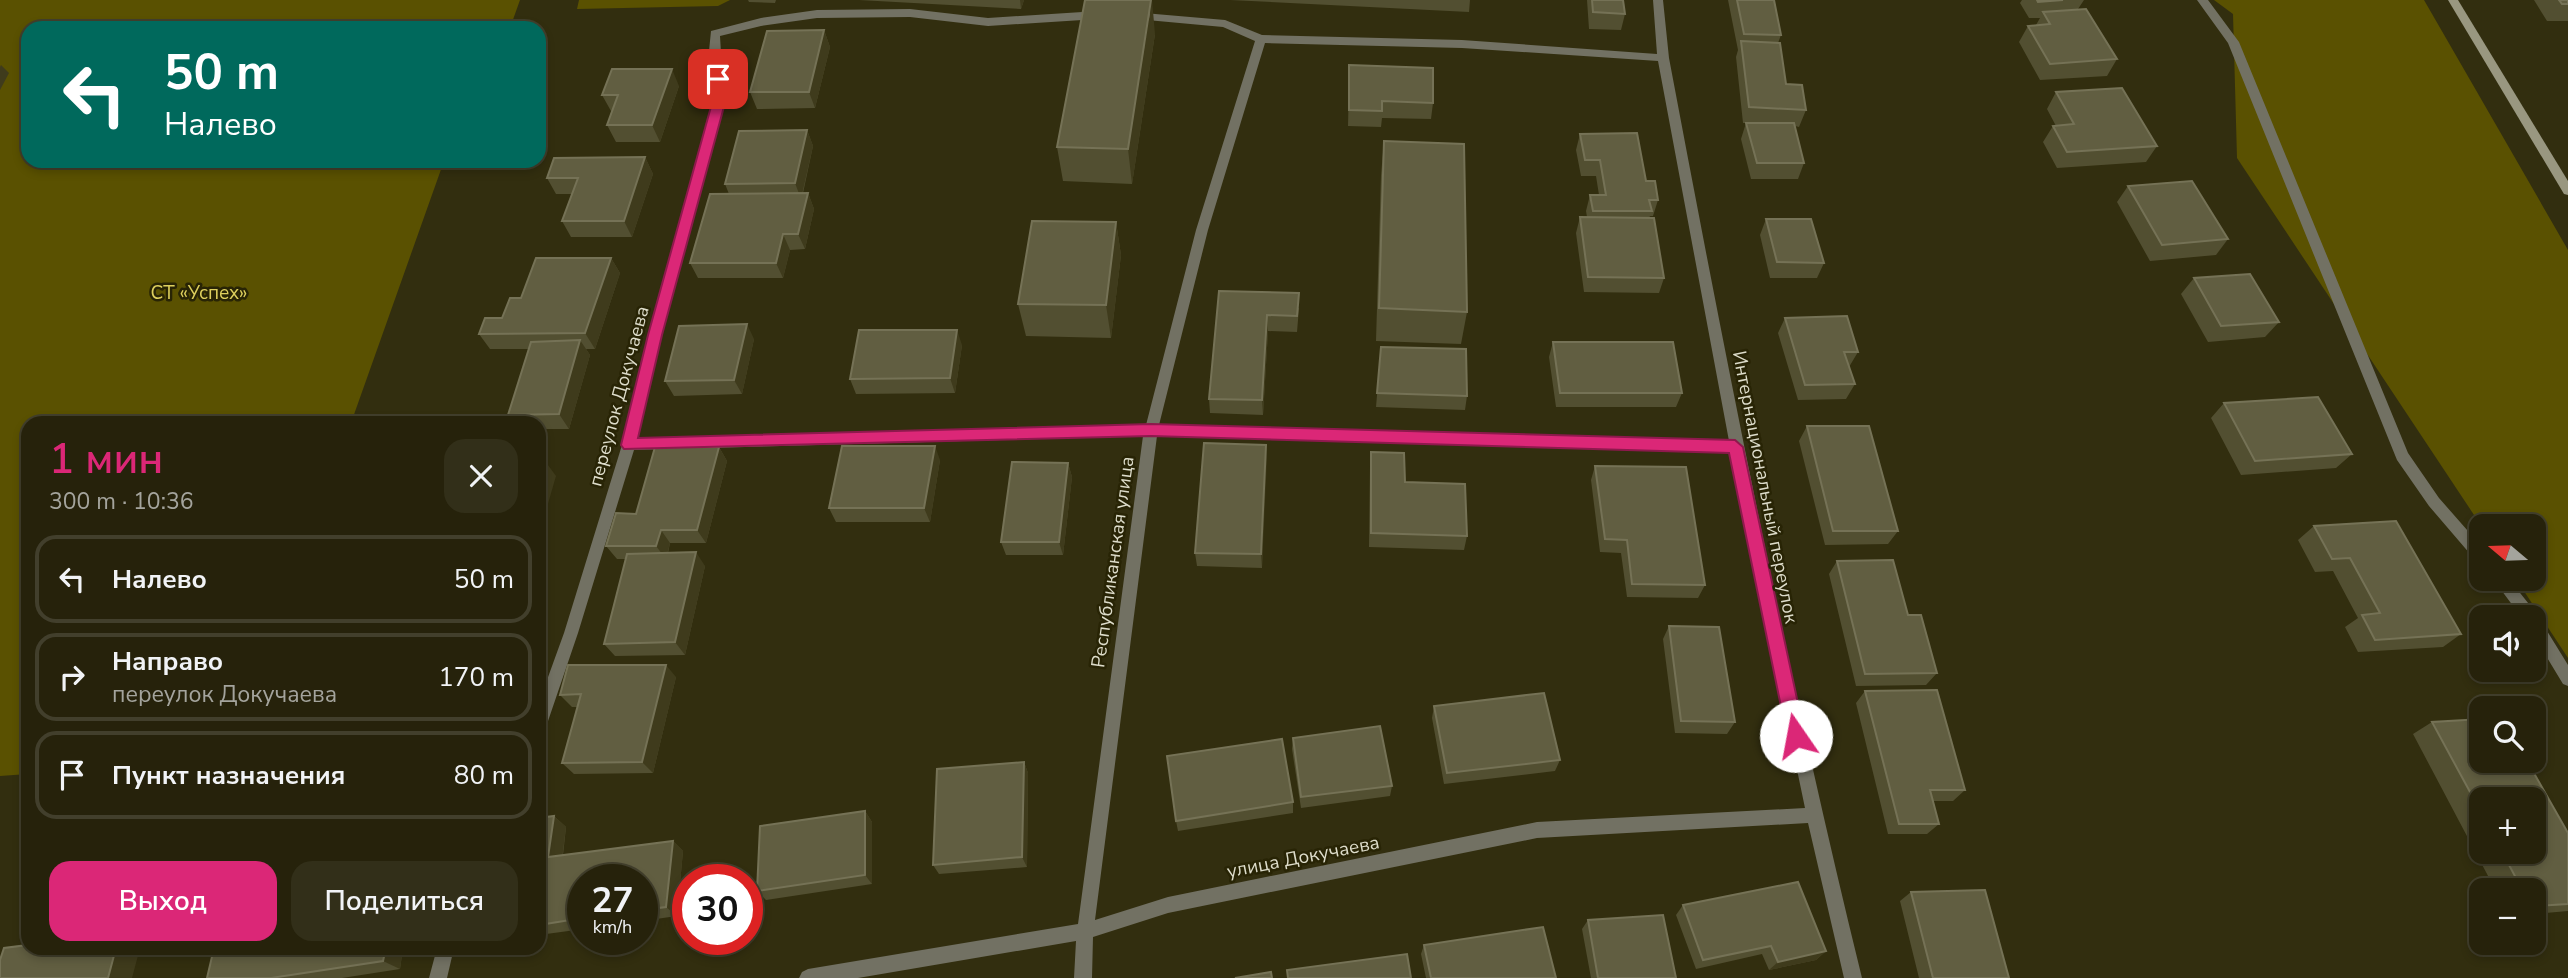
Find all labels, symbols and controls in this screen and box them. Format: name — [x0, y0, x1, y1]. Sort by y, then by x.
text: 50 m — [164, 39, 279, 106]
icon: left — [49, 49, 140, 140]
pin — [688, 49, 748, 109]
icon: arrive — [699, 60, 737, 98]
text: Налево — [164, 103, 277, 146]
park label: СТ «Успех» — [151, 280, 247, 306]
street label: переулок Докучаева — [582, 303, 656, 489]
street label: Интернациональный переулок — [1726, 349, 1804, 626]
text: 1 мин — [49, 431, 163, 488]
button: close — [444, 439, 518, 513]
street label: Республиканская улица — [1085, 455, 1141, 670]
text: 300 m · 10:36 — [49, 486, 194, 517]
north arrow — [2469, 514, 2546, 592]
map controls — [2469, 514, 2546, 955]
icon: left — [53, 560, 91, 598]
text: Налево — [112, 562, 207, 597]
text: 50 m — [454, 562, 514, 597]
button: sound — [2469, 605, 2546, 682]
text: Направо — [112, 644, 223, 679]
icon: right — [53, 658, 91, 696]
text: 170 m — [438, 660, 514, 695]
text: переулок Докучаева — [112, 679, 337, 710]
button: search — [2469, 696, 2546, 773]
position arrow — [1759, 699, 1833, 773]
icon: arrive — [53, 756, 91, 794]
text: Пункт назначения — [112, 758, 345, 793]
text: 80 m — [454, 758, 514, 793]
button: + — [2469, 787, 2546, 864]
street label: улица Докучаева — [1225, 829, 1382, 885]
button: Выход — [49, 861, 277, 941]
button: Поделиться — [291, 861, 518, 941]
speed limit sign: 30 — [672, 864, 763, 955]
text: 27 — [591, 877, 634, 924]
button: − — [2469, 878, 2546, 955]
text: km/h — [593, 915, 632, 939]

